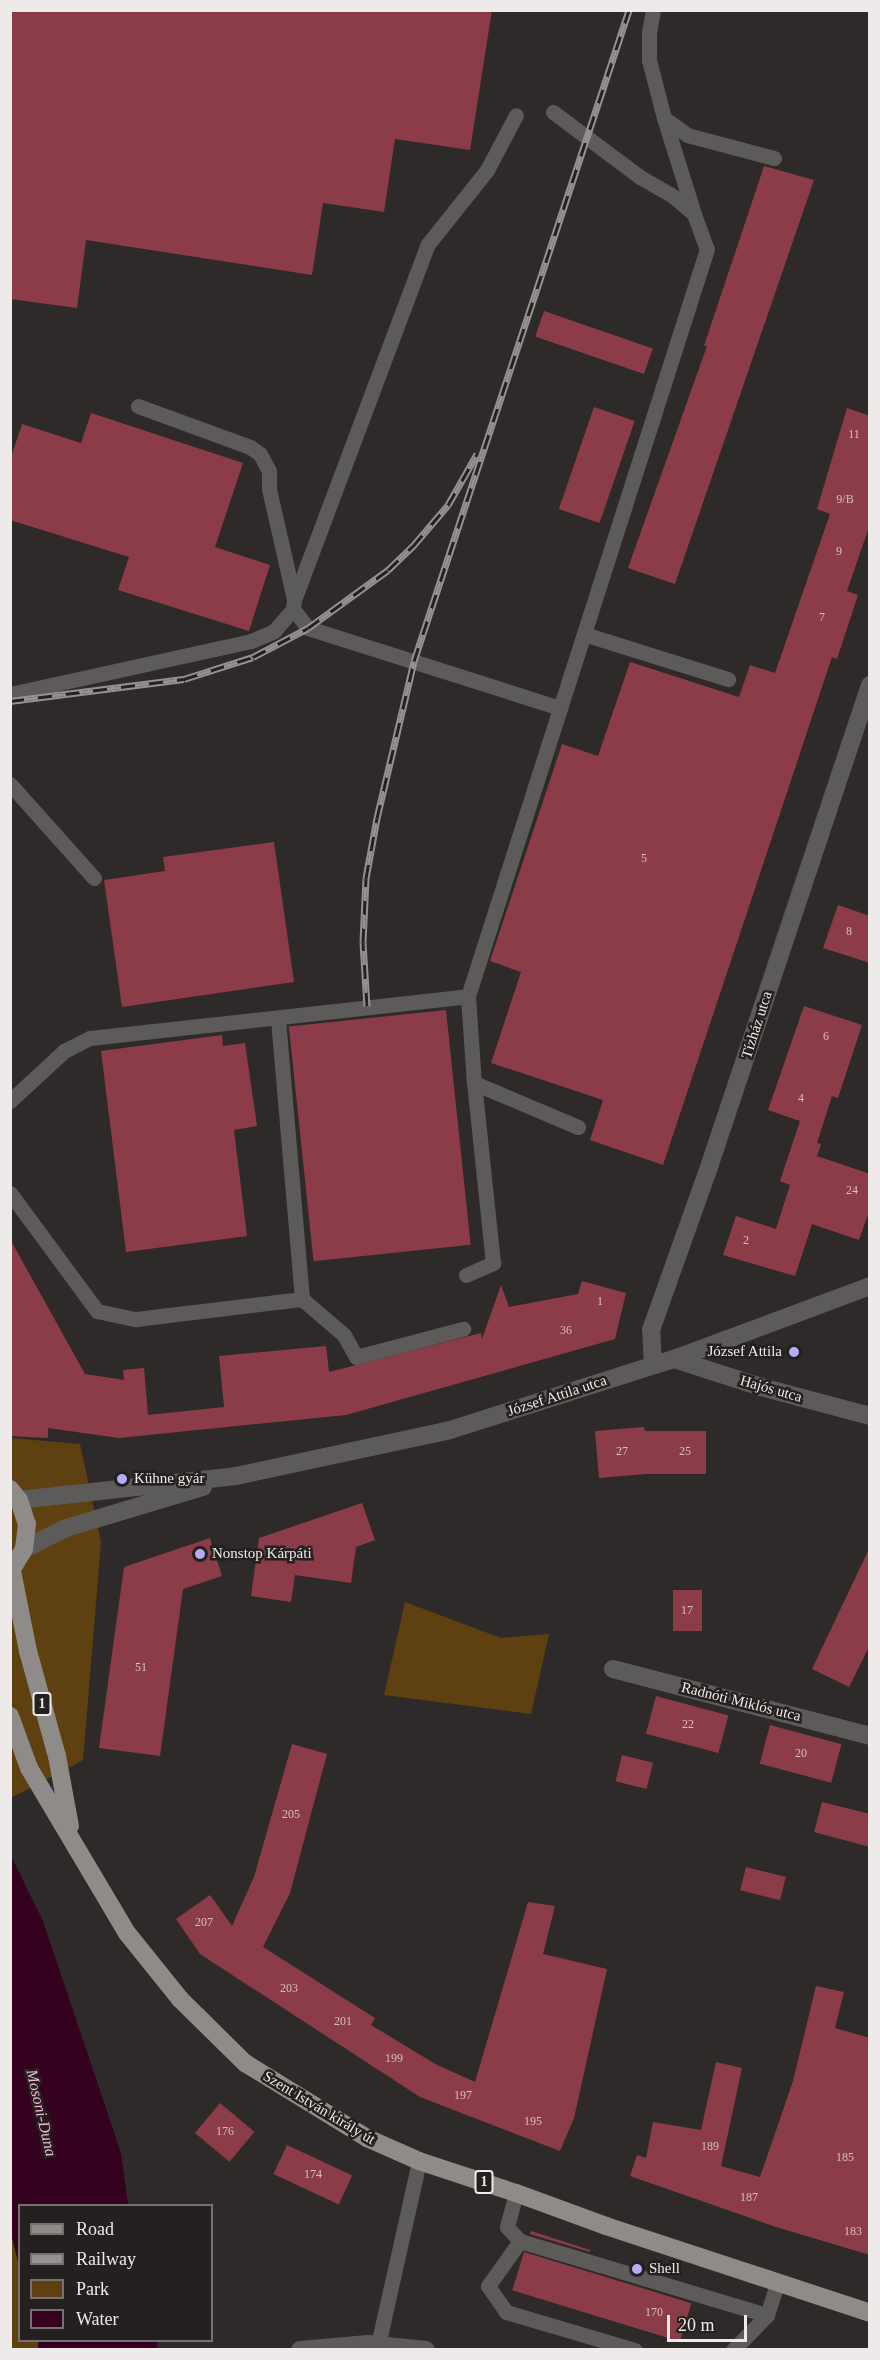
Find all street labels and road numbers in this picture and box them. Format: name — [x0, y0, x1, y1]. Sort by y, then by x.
street label: Tízház utca — [738, 989, 776, 1061]
street label: József Attila utca — [505, 1371, 609, 1421]
street label: Hajós utca — [738, 1372, 804, 1406]
street label: Radnóti Miklós utca — [679, 1678, 803, 1726]
road number: 1 — [32, 1693, 52, 1715]
street label: Szent István király út — [260, 2067, 378, 2149]
road number: 1 — [474, 2171, 494, 2193]

